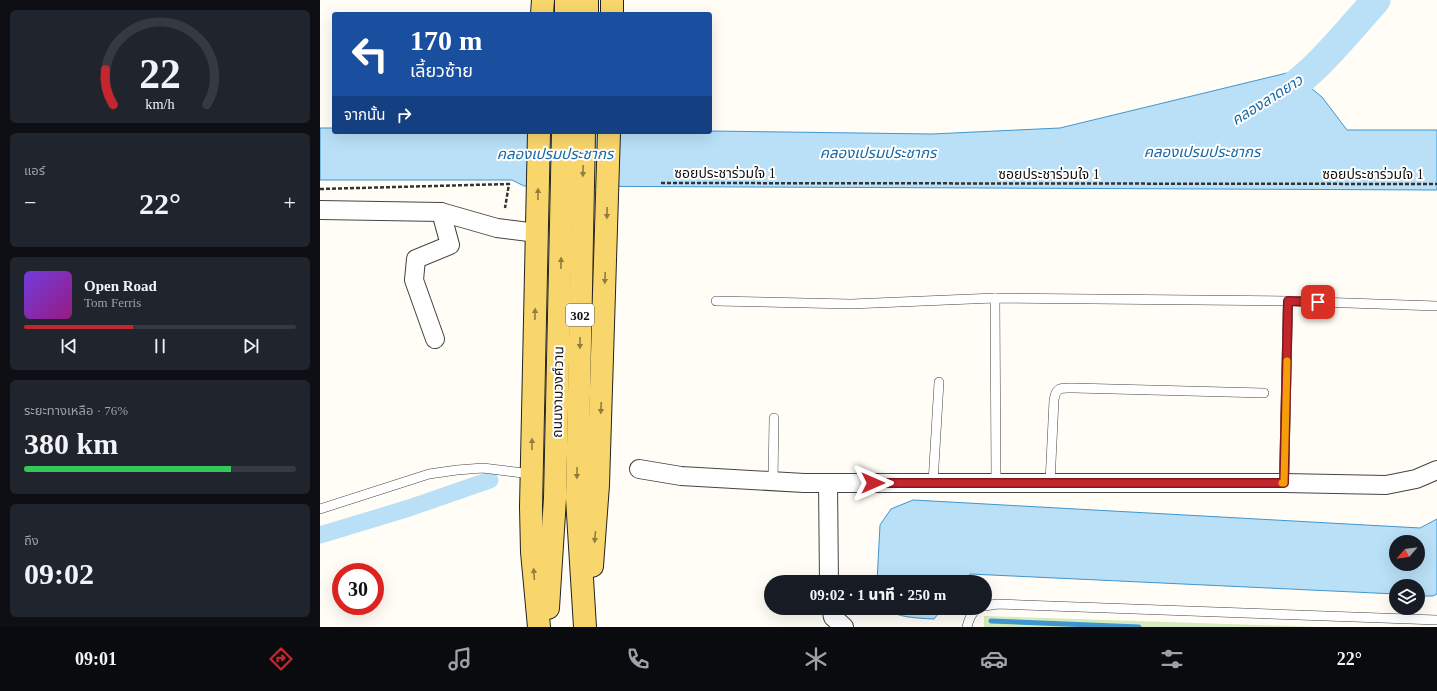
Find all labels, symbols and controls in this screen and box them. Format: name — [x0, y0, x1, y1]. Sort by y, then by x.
text: 170 m — [410, 25, 482, 56]
icon: left — [344, 28, 396, 80]
text: 22 — [139, 51, 181, 97]
text: เลี้ยวซ้าย — [410, 61, 473, 81]
water label: คลองลาดยาว — [1229, 72, 1306, 128]
text: km/h — [145, 95, 175, 111]
icon: right — [393, 104, 415, 126]
text: จากนั้น — [344, 107, 385, 123]
water label: คลองเปรมประชากร — [1144, 144, 1262, 160]
water label: คลองเปรมประชากร — [820, 145, 938, 161]
water label: คลองเปรมประชากร — [497, 146, 615, 162]
text: แอร์ — [24, 163, 45, 178]
one-way arrow — [580, 165, 587, 177]
street label: ซอยประชาร่วมใจ 1 — [674, 165, 776, 181]
street label: ซอยประชาร่วมใจ 1 — [998, 166, 1100, 182]
street label: ซอยประชาร่วมใจ 1 — [1322, 166, 1424, 182]
text: 22° — [139, 187, 181, 220]
one-way arrow — [535, 187, 541, 200]
text: − — [24, 190, 36, 215]
text: + — [284, 190, 296, 215]
one-way arrow — [604, 207, 610, 220]
one-way arrow — [557, 257, 564, 269]
one-way arrow — [602, 272, 608, 285]
text: Open Road — [84, 278, 157, 294]
pin — [1301, 285, 1335, 319]
icon: arrive — [1307, 291, 1329, 313]
text: Tom Ferris — [84, 295, 141, 310]
road number: 302 — [566, 304, 594, 326]
one-way arrow — [532, 307, 538, 320]
icon: previous — [58, 335, 80, 357]
icon: pause — [149, 335, 171, 357]
icon: next — [240, 335, 262, 357]
one-way arrow — [577, 337, 583, 350]
street label: ถนนงามวงศ์วาน — [550, 346, 566, 438]
one-way arrow — [597, 402, 604, 414]
text: ระยะทางเหลือ · 76% — [24, 403, 128, 418]
text: 380 km — [24, 427, 118, 460]
one-way arrow — [529, 437, 535, 450]
position arrow — [852, 462, 894, 504]
one-way arrow — [574, 467, 580, 480]
one-way arrow — [591, 531, 598, 543]
text: ถึง — [24, 533, 39, 548]
north arrow — [1389, 535, 1425, 571]
map controls — [1389, 535, 1425, 615]
text: 09:02 — [24, 557, 94, 590]
speed limit sign: 30 — [332, 563, 384, 615]
one-way arrow — [530, 568, 537, 580]
button: layers — [1389, 579, 1425, 615]
text: 09:02 · 1 นาที · 250 m — [810, 587, 946, 603]
icon: directions — [267, 645, 295, 673]
icon: music — [446, 645, 474, 673]
icon: phone — [624, 645, 652, 673]
icon: climate — [802, 645, 830, 673]
icon: car — [980, 645, 1008, 673]
icon: filters — [1158, 645, 1186, 673]
text: 09:01 — [75, 649, 117, 669]
text: 22° — [1337, 649, 1362, 669]

